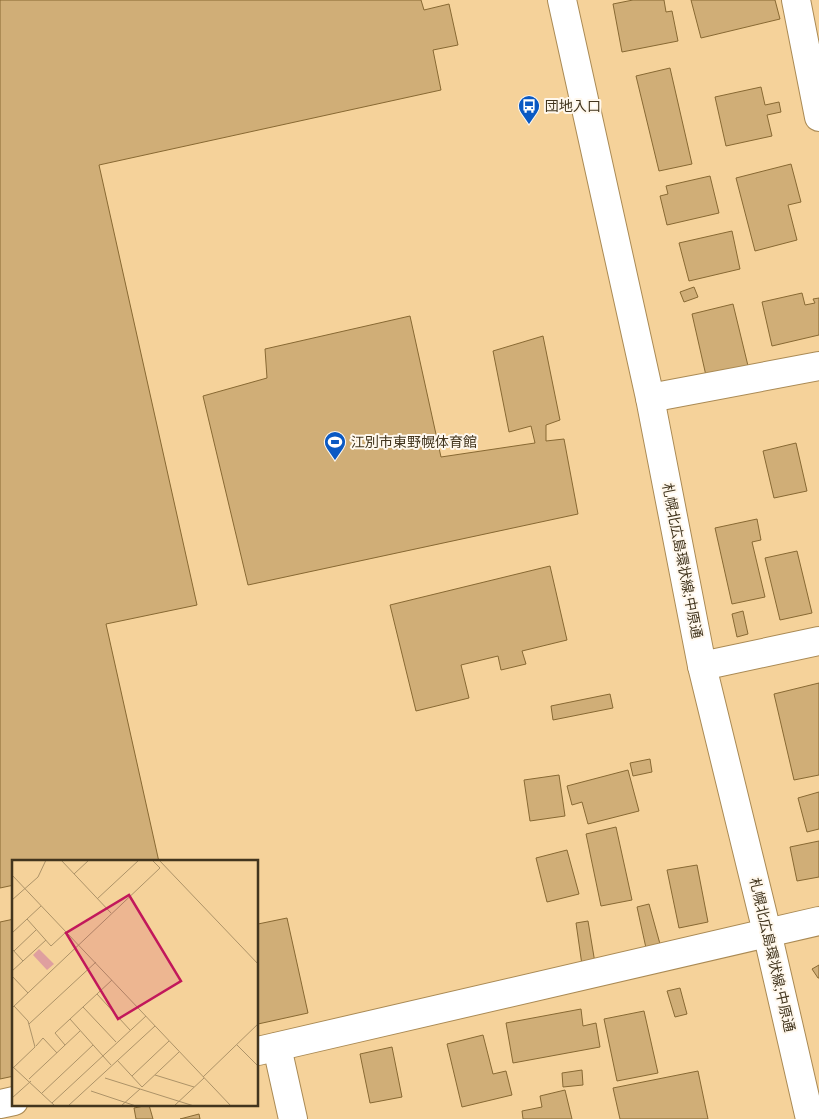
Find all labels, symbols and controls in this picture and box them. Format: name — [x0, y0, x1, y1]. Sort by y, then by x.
bus stop icon: 団地入口 — [517, 94, 541, 125]
place label: 団地入口 — [545, 99, 601, 114]
sports icon: 江別市東野幌体育館 — [323, 430, 347, 461]
place label: 江別市東野幌体育館 — [351, 435, 477, 450]
street label: 札幌北広島環状線;中原通 — [660, 482, 705, 640]
inset map — [12, 860, 259, 1106]
street label: 札幌北広島環状線;中原通 — [747, 876, 798, 1034]

